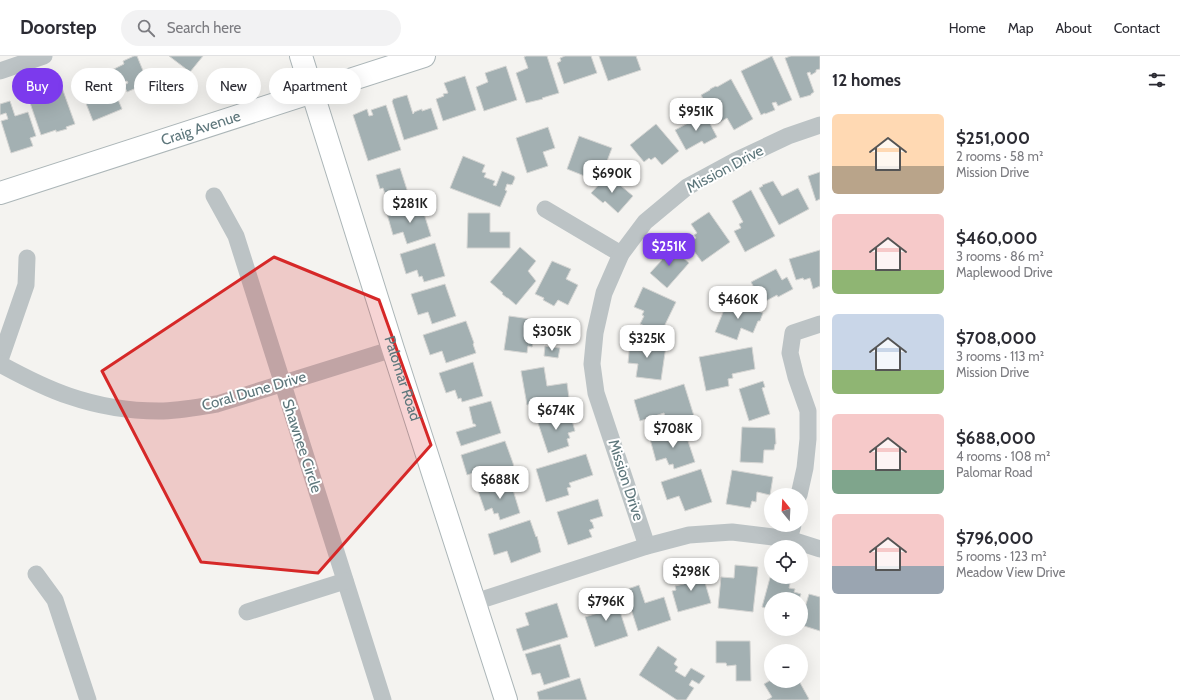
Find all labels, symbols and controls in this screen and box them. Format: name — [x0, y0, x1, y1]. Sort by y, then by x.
search box — [121, 10, 401, 46]
text: Doorstep — [20, 16, 97, 39]
icon: search — [135, 17, 157, 39]
text: Search here — [167, 19, 241, 37]
text: Home — [949, 19, 986, 37]
text: Map — [1008, 19, 1033, 37]
text: About — [1055, 19, 1092, 37]
text: Contact — [1114, 19, 1160, 37]
chip: Buy — [12, 68, 63, 104]
chip: Rent — [71, 68, 126, 104]
chip: Filters — [134, 68, 198, 104]
chip: New — [206, 68, 261, 104]
chip: Apartment — [269, 68, 361, 104]
icon: filters — [1146, 69, 1168, 91]
text: 12 homes — [832, 70, 901, 90]
pin: $951K — [668, 98, 724, 132]
text: $951K — [679, 103, 713, 119]
street label: Craig Avenue — [159, 107, 243, 149]
text: $251,000 — [956, 128, 1030, 148]
icon: home — [864, 130, 912, 178]
street label: Mission Drive — [683, 141, 767, 197]
text: 2 rooms · 58 m² — [956, 148, 1043, 164]
pin: $690K — [584, 160, 640, 194]
text: Mission Drive — [956, 164, 1029, 180]
text: $690K — [592, 165, 632, 181]
pin: $281K — [382, 190, 438, 224]
text: $281K — [392, 195, 428, 211]
text: $460,000 — [956, 228, 1038, 248]
icon: home — [864, 230, 912, 278]
pin: $251K — [641, 233, 697, 267]
text: $251K — [652, 238, 686, 254]
text: 3 rooms · 86 m² — [956, 248, 1044, 264]
text: Maplewood Drive — [956, 264, 1053, 280]
pin: $460K — [710, 286, 766, 320]
text: $460K — [718, 291, 758, 307]
pin: $305K — [524, 318, 580, 352]
text: $305K — [533, 323, 571, 339]
pin: $325K — [619, 325, 675, 359]
text: $708,000 — [956, 328, 1036, 348]
text: $325K — [629, 330, 665, 346]
icon: home — [864, 330, 912, 378]
street label: Palomar Road — [380, 334, 425, 423]
text: 3 rooms · 113 m² — [956, 348, 1044, 364]
text: Mission Drive — [956, 364, 1029, 380]
street label: Coral Dune Drive — [200, 367, 309, 415]
street label: Shawnee Circle — [278, 397, 326, 495]
pin: $674K — [528, 397, 584, 431]
text: $674K — [537, 402, 575, 418]
pin: $708K — [645, 415, 701, 449]
text: $708K — [653, 420, 693, 436]
text: $688,000 — [956, 428, 1036, 448]
icon: home — [864, 430, 912, 478]
street label: Mission Drive — [604, 437, 648, 523]
text: 4 rooms · 108 m² — [956, 448, 1050, 464]
text: Palomar Road — [956, 464, 1033, 480]
pin: $688K — [472, 466, 528, 500]
text: $688K — [481, 471, 519, 487]
north arrow — [764, 488, 808, 532]
map controls — [764, 488, 808, 688]
text: $796,000 — [956, 528, 1033, 548]
icon: home — [864, 530, 912, 578]
button: locate — [764, 540, 808, 584]
text: 5 rooms · 123 m² — [956, 548, 1047, 564]
pin: $298K — [663, 558, 719, 592]
text: $298K — [672, 563, 710, 579]
text: Meadow View Drive — [956, 564, 1065, 580]
pin: $796K — [578, 588, 634, 622]
button: + — [764, 592, 808, 636]
text: $796K — [588, 593, 624, 609]
button: − — [764, 644, 808, 688]

